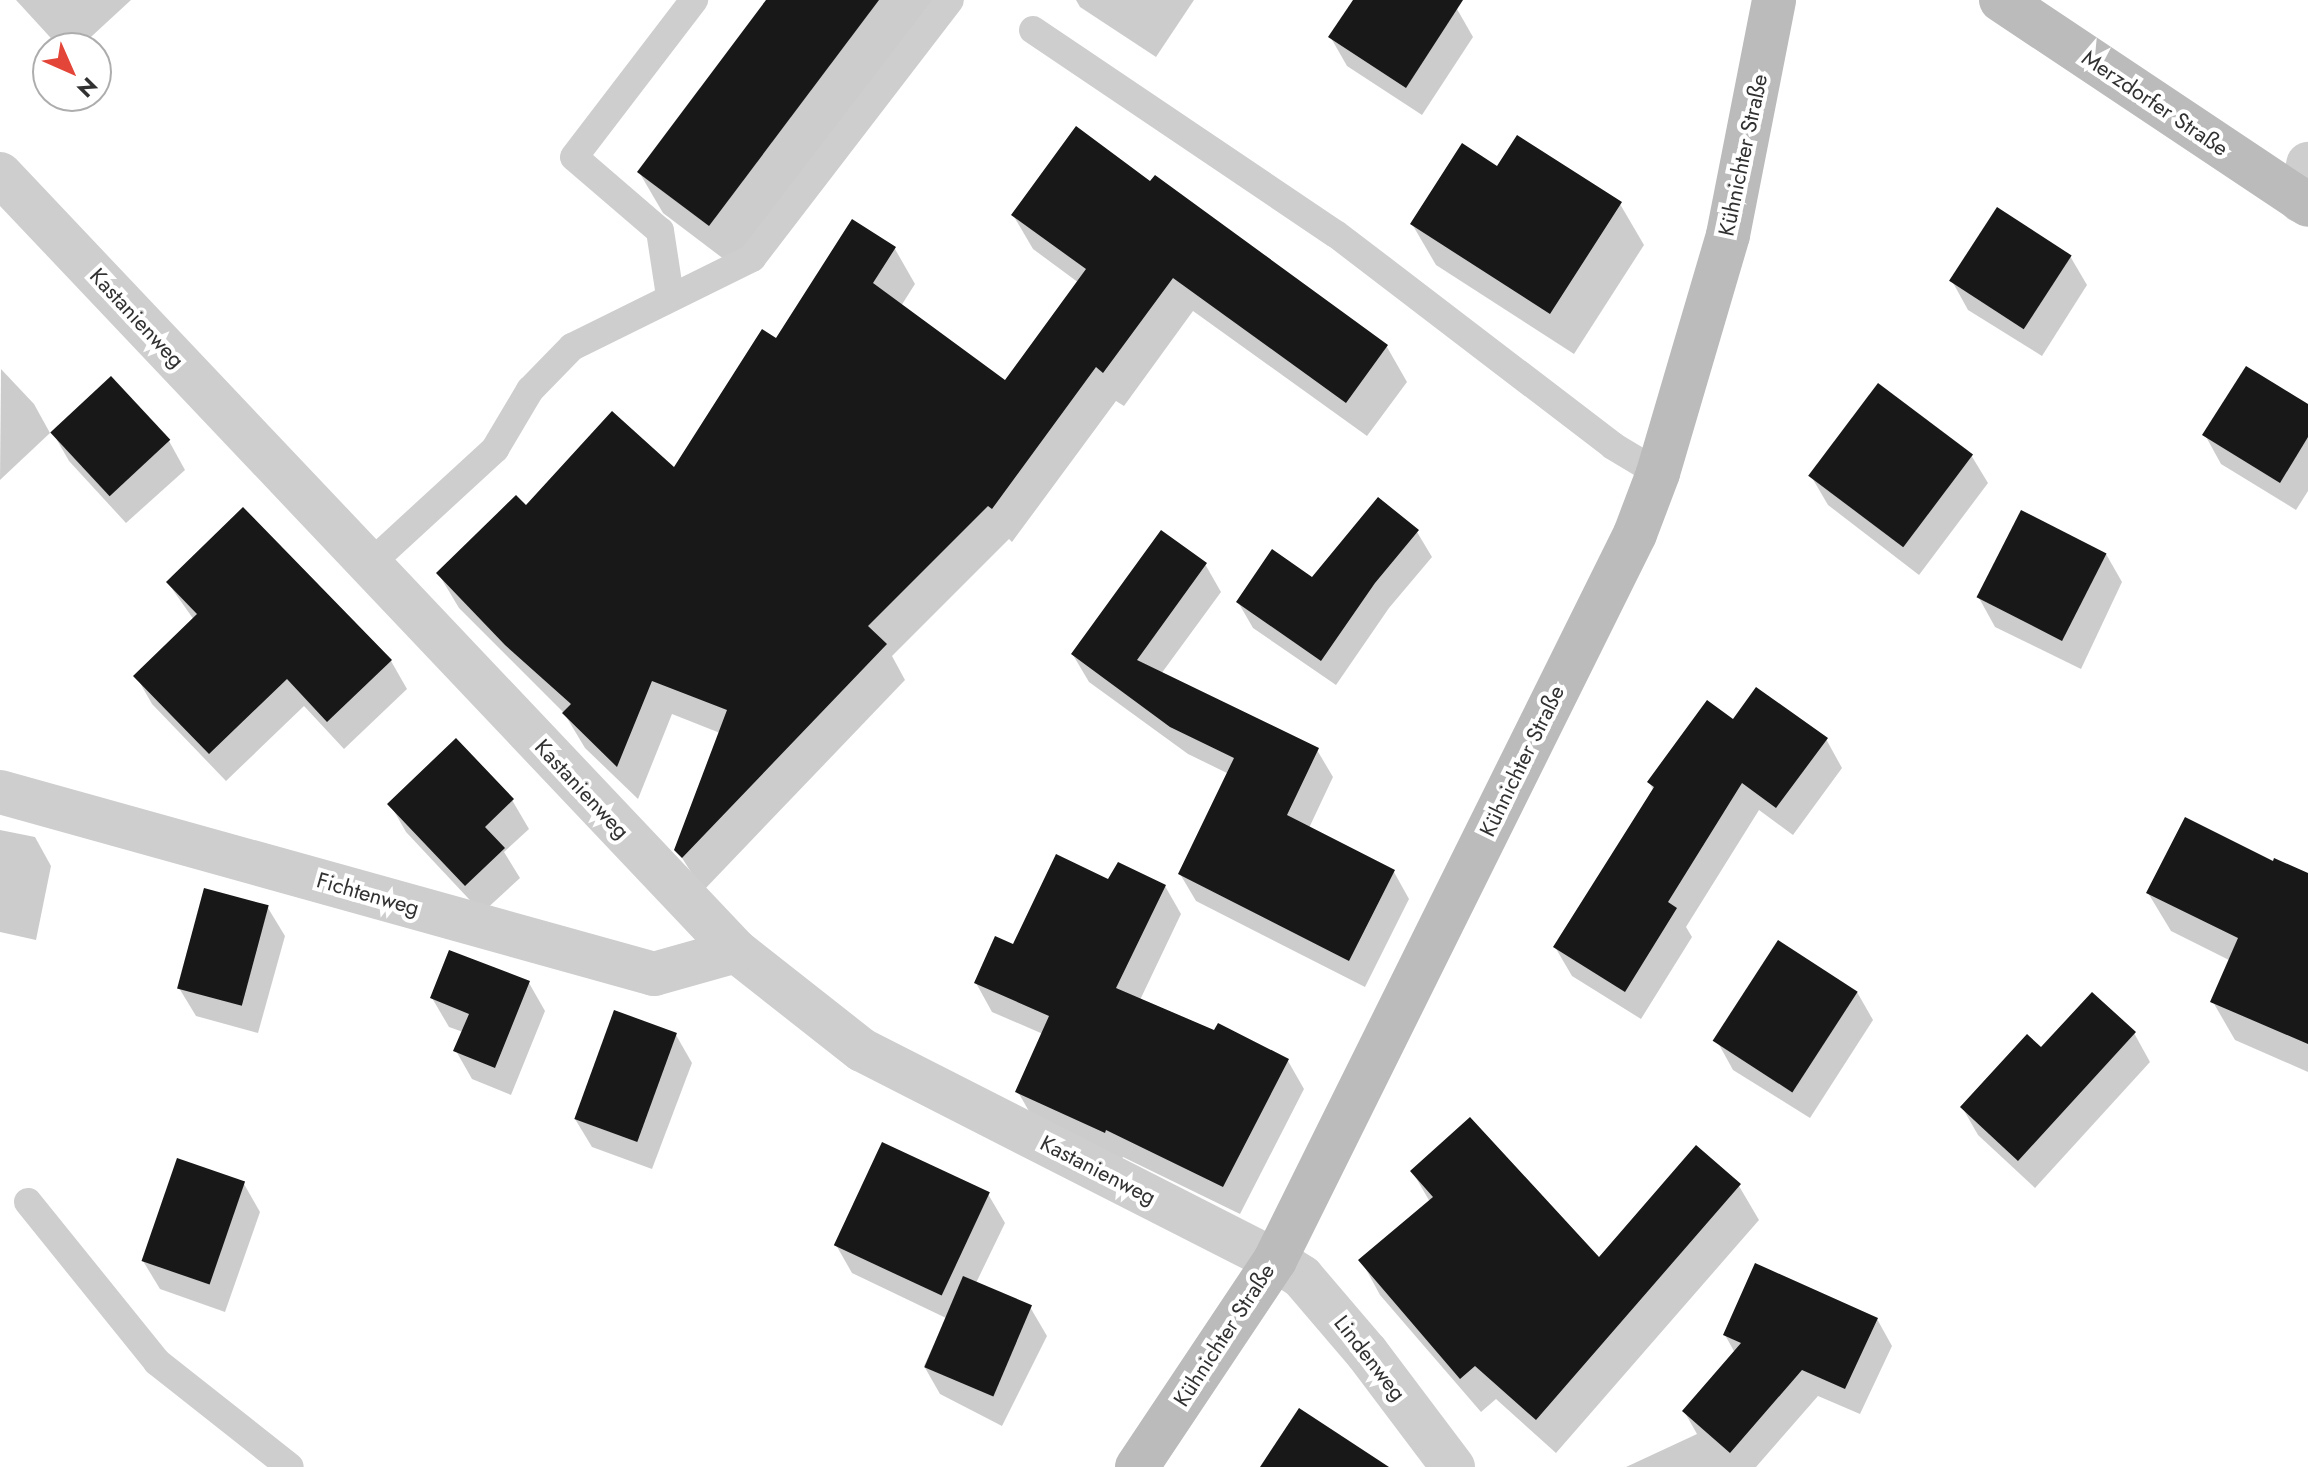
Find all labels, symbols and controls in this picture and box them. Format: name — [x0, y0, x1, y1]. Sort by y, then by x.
north arrow — [32, 32, 112, 112]
street label: Merzdorfer Straße — [2077, 44, 2233, 162]
text: N — [70, 70, 105, 105]
street label: Kühnichter Straße — [1713, 72, 1773, 238]
street label: Kastanienweg — [84, 263, 190, 373]
street label: Kühnichter Straße — [1474, 681, 1570, 841]
street label: Kastanienweg — [529, 734, 635, 844]
street label: Fichtenweg — [314, 867, 422, 921]
street label: Kastanienweg — [1036, 1130, 1160, 1210]
street label: Kühnichter Straße — [1168, 1259, 1280, 1411]
street label: Lindenweg — [1329, 1310, 1411, 1406]

